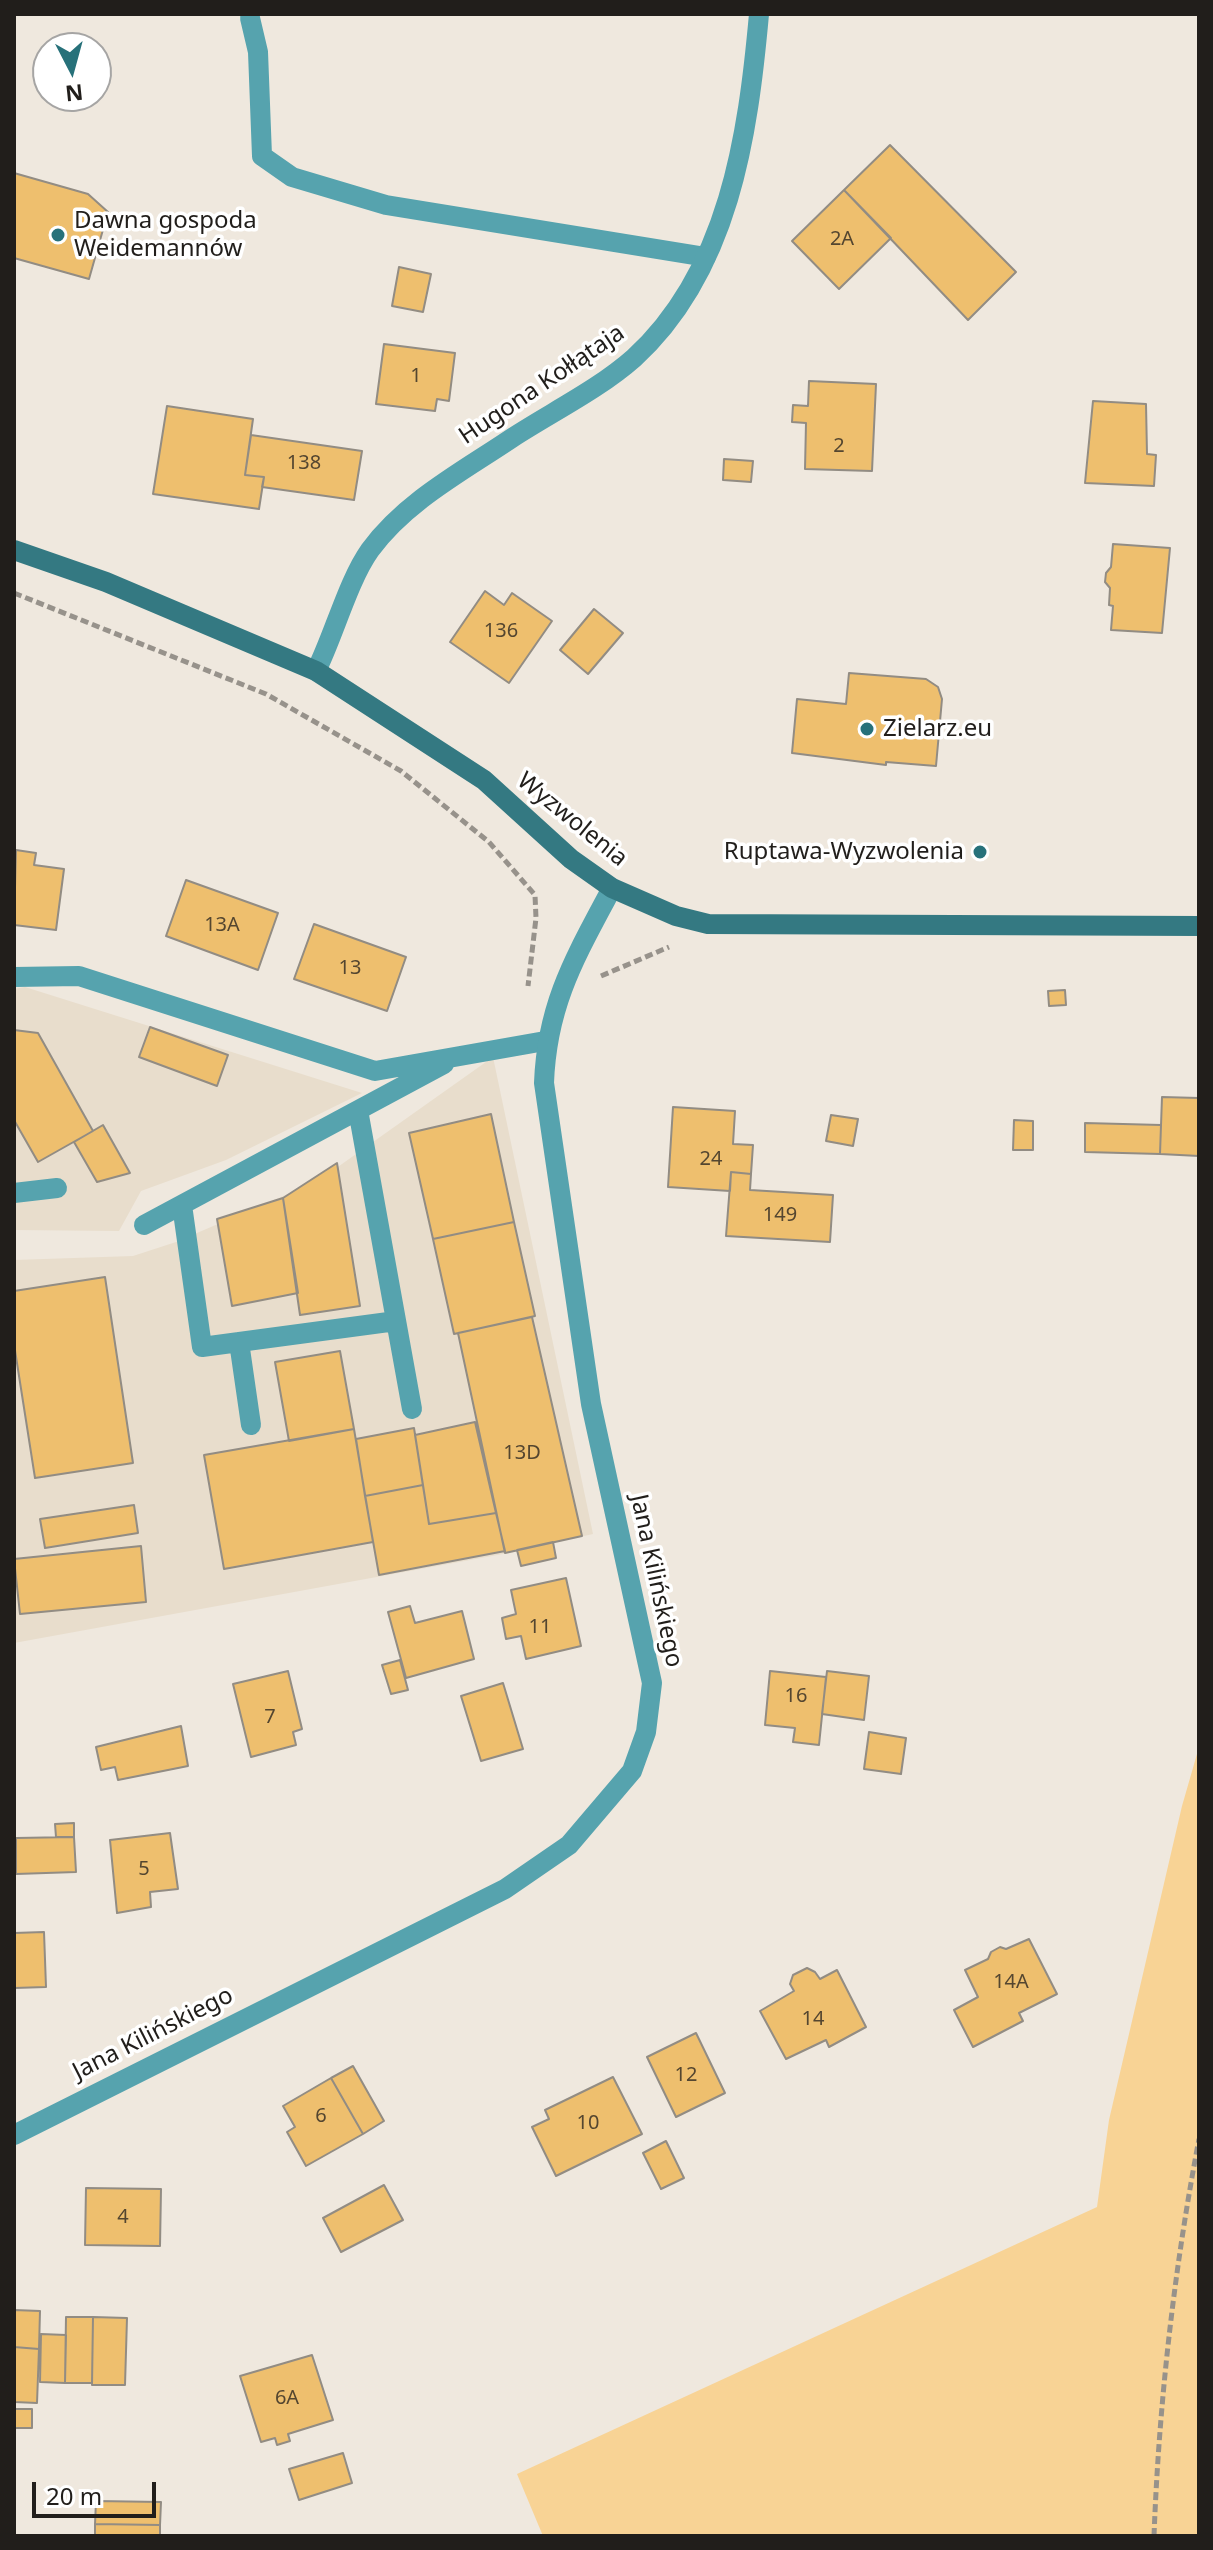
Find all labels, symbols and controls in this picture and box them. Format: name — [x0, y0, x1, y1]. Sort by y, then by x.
north arrow — [32, 32, 112, 112]
text: N — [64, 78, 85, 110]
place label: Dawna gospoda Weidemannów — [74, 207, 257, 263]
marker: Dawna gospoda Weidemannów — [49, 226, 67, 244]
house number: 2A — [830, 227, 854, 251]
street label: Hugona Kołłątaja — [454, 319, 630, 451]
house number: 1 — [410, 364, 422, 388]
house number: 2 — [833, 434, 845, 458]
house number: 138 — [287, 451, 321, 475]
house number: 136 — [484, 619, 518, 643]
place label: Zielarz.eu — [883, 715, 992, 743]
marker: Zielarz.eu — [858, 720, 876, 738]
street label: Wyzwolenia — [511, 767, 633, 873]
place label: Ruptawa-Wyzwolenia — [724, 838, 964, 866]
marker: Ruptawa-Wyzwolenia — [971, 843, 989, 861]
house number: 13A — [204, 913, 240, 937]
house number: 13 — [339, 956, 361, 980]
house number: 24 — [700, 1147, 722, 1171]
house number: 149 — [763, 1203, 797, 1227]
house number: 13D — [503, 1441, 541, 1465]
street label: Jana Kilińskiego — [624, 1492, 688, 1670]
house number: 11 — [529, 1615, 551, 1639]
house number: 16 — [785, 1684, 807, 1708]
house number: 7 — [264, 1705, 276, 1729]
house number: 5 — [138, 1857, 150, 1881]
house number: 14A — [993, 1970, 1029, 1994]
street label: Jana Kilińskiego — [68, 1981, 238, 2087]
house number: 14 — [802, 2007, 824, 2031]
house number: 12 — [675, 2063, 697, 2087]
house number: 6 — [315, 2104, 327, 2128]
house number: 10 — [577, 2111, 599, 2135]
house number: 4 — [117, 2205, 129, 2229]
house number: 6A — [275, 2386, 299, 2410]
scale bar — [36, 2466, 160, 2516]
text: 20 m — [46, 2479, 102, 2512]

